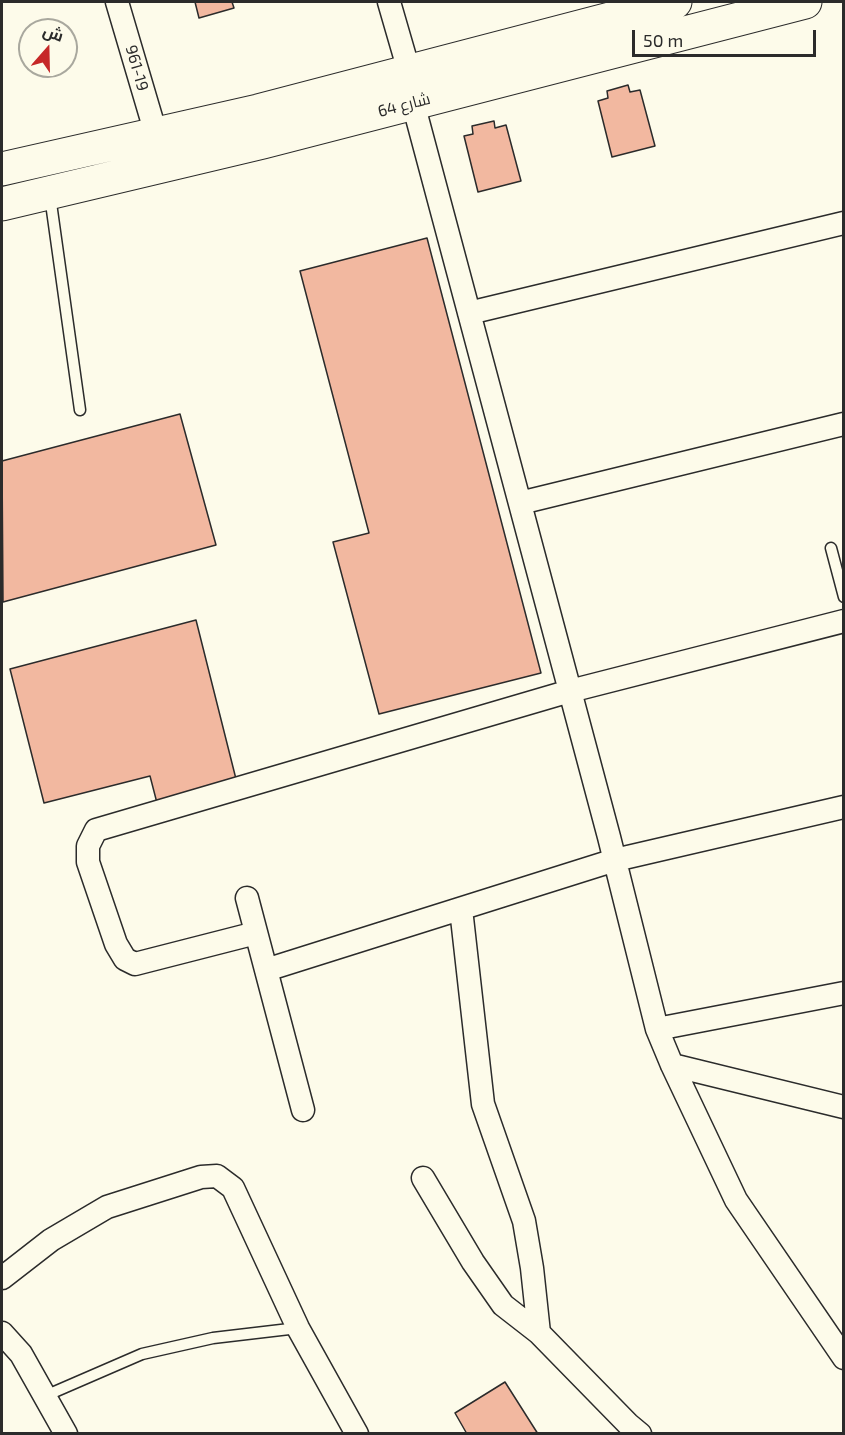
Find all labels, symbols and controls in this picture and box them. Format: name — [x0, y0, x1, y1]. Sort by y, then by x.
north arrow — [18, 18, 78, 78]
scale bar — [635, 18, 820, 56]
text: ش — [41, 20, 67, 45]
text: 50 m — [643, 29, 683, 51]
street label: 961-19 — [121, 43, 153, 93]
street label: شارع 64 — [376, 89, 432, 121]

